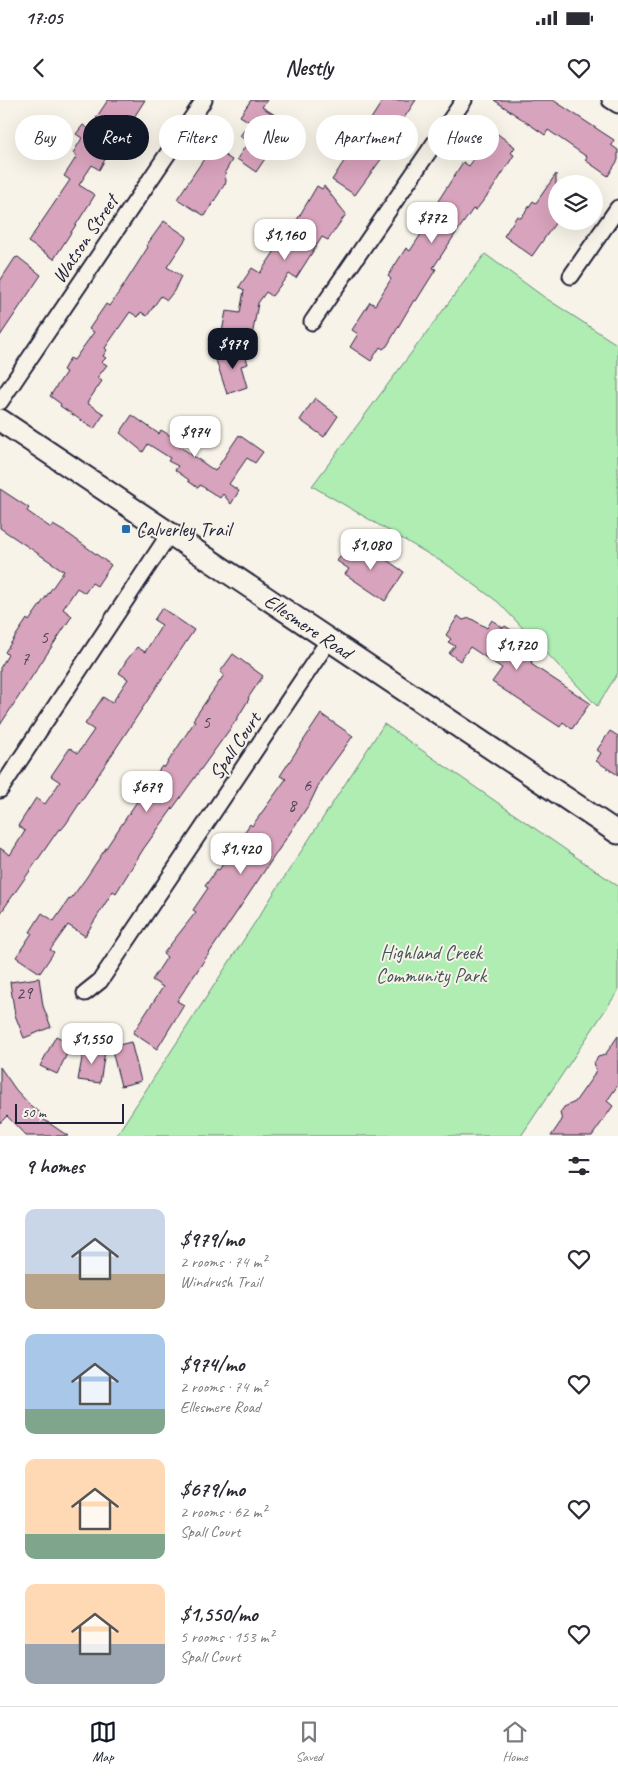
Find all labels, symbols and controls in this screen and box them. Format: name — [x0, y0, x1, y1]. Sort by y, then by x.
text: 17:05 — [25, 6, 63, 30]
icon: back — [25, 54, 53, 82]
text: Nestly — [285, 54, 333, 82]
icon: heart — [565, 54, 593, 82]
chip: Buy — [15, 115, 73, 160]
chip: Rent — [83, 115, 149, 160]
chip: Filters — [159, 115, 234, 160]
chip: New — [244, 115, 306, 160]
chip: Apartment — [316, 115, 418, 160]
chip: House — [428, 115, 499, 160]
map controls — [548, 175, 603, 230]
button: layers — [548, 175, 603, 230]
street label: Watson Street — [46, 187, 126, 288]
pin: $772 — [402, 202, 462, 244]
text: $772 — [418, 208, 446, 228]
pin: $1,160 — [244, 219, 326, 261]
text: $1,160 — [265, 225, 305, 245]
pin: $979 — [203, 328, 263, 370]
text: $979 — [219, 334, 247, 354]
pin: $974 — [165, 416, 225, 458]
text: $974 — [181, 422, 209, 442]
place label: Calverley Trail — [136, 517, 234, 542]
marker: Calverley Trail — [120, 523, 132, 535]
pin: $1,080 — [330, 528, 412, 571]
text: $1,080 — [351, 535, 391, 555]
street label: Ellesmere Road — [260, 588, 360, 666]
house number: 5 — [40, 626, 49, 648]
pin: $1,720 — [476, 628, 558, 671]
text: $1,720 — [497, 635, 537, 655]
house number: 7 — [21, 648, 30, 670]
street label: Spall Court — [204, 706, 268, 784]
house number: 5 — [202, 711, 211, 733]
pin: $679 — [117, 770, 177, 813]
house number: 6 — [303, 774, 312, 796]
text: $679 — [133, 777, 161, 797]
house number: 8 — [288, 794, 298, 816]
pin: $1,420 — [200, 832, 282, 875]
text: $1,420 — [221, 839, 261, 859]
park label: Highland Creek Community Park — [376, 940, 488, 988]
house number: 29 — [16, 982, 34, 1004]
pin: $1,550 — [51, 1022, 133, 1065]
text: $1,550 — [73, 1029, 111, 1049]
scale bar — [15, 1101, 124, 1124]
text: 50 m — [22, 1104, 46, 1121]
icon: filters — [565, 1152, 593, 1180]
text: 9 homes — [25, 1153, 84, 1179]
text: $979/mo — [180, 1226, 244, 1252]
icon: home — [65, 1229, 125, 1289]
icon: heart — [565, 1245, 593, 1273]
text: 2 rooms · 74 m² — [180, 1252, 266, 1272]
text: Windrush Trail — [180, 1272, 261, 1292]
text: $974/mo — [180, 1351, 244, 1377]
icon: home — [65, 1354, 125, 1414]
icon: heart — [565, 1370, 593, 1398]
text: 2 rooms · 74 m² — [180, 1377, 266, 1397]
text: Ellesmere Road — [180, 1397, 260, 1417]
text: $679/mo — [180, 1476, 245, 1502]
icon: home — [65, 1479, 125, 1539]
icon: heart — [565, 1495, 593, 1523]
text: 2 rooms · 62 m² — [180, 1502, 266, 1522]
text: Spall Court — [180, 1522, 240, 1542]
text: $1,550/mo — [180, 1601, 258, 1627]
icon: home — [65, 1604, 125, 1664]
icon: heart — [565, 1620, 593, 1648]
text: 5 rooms · 153 m² — [180, 1627, 274, 1647]
text: Spall Court — [180, 1647, 240, 1667]
tab: Map — [89, 1718, 117, 1765]
tab: Saved — [295, 1718, 323, 1765]
tab: Home — [501, 1718, 529, 1765]

